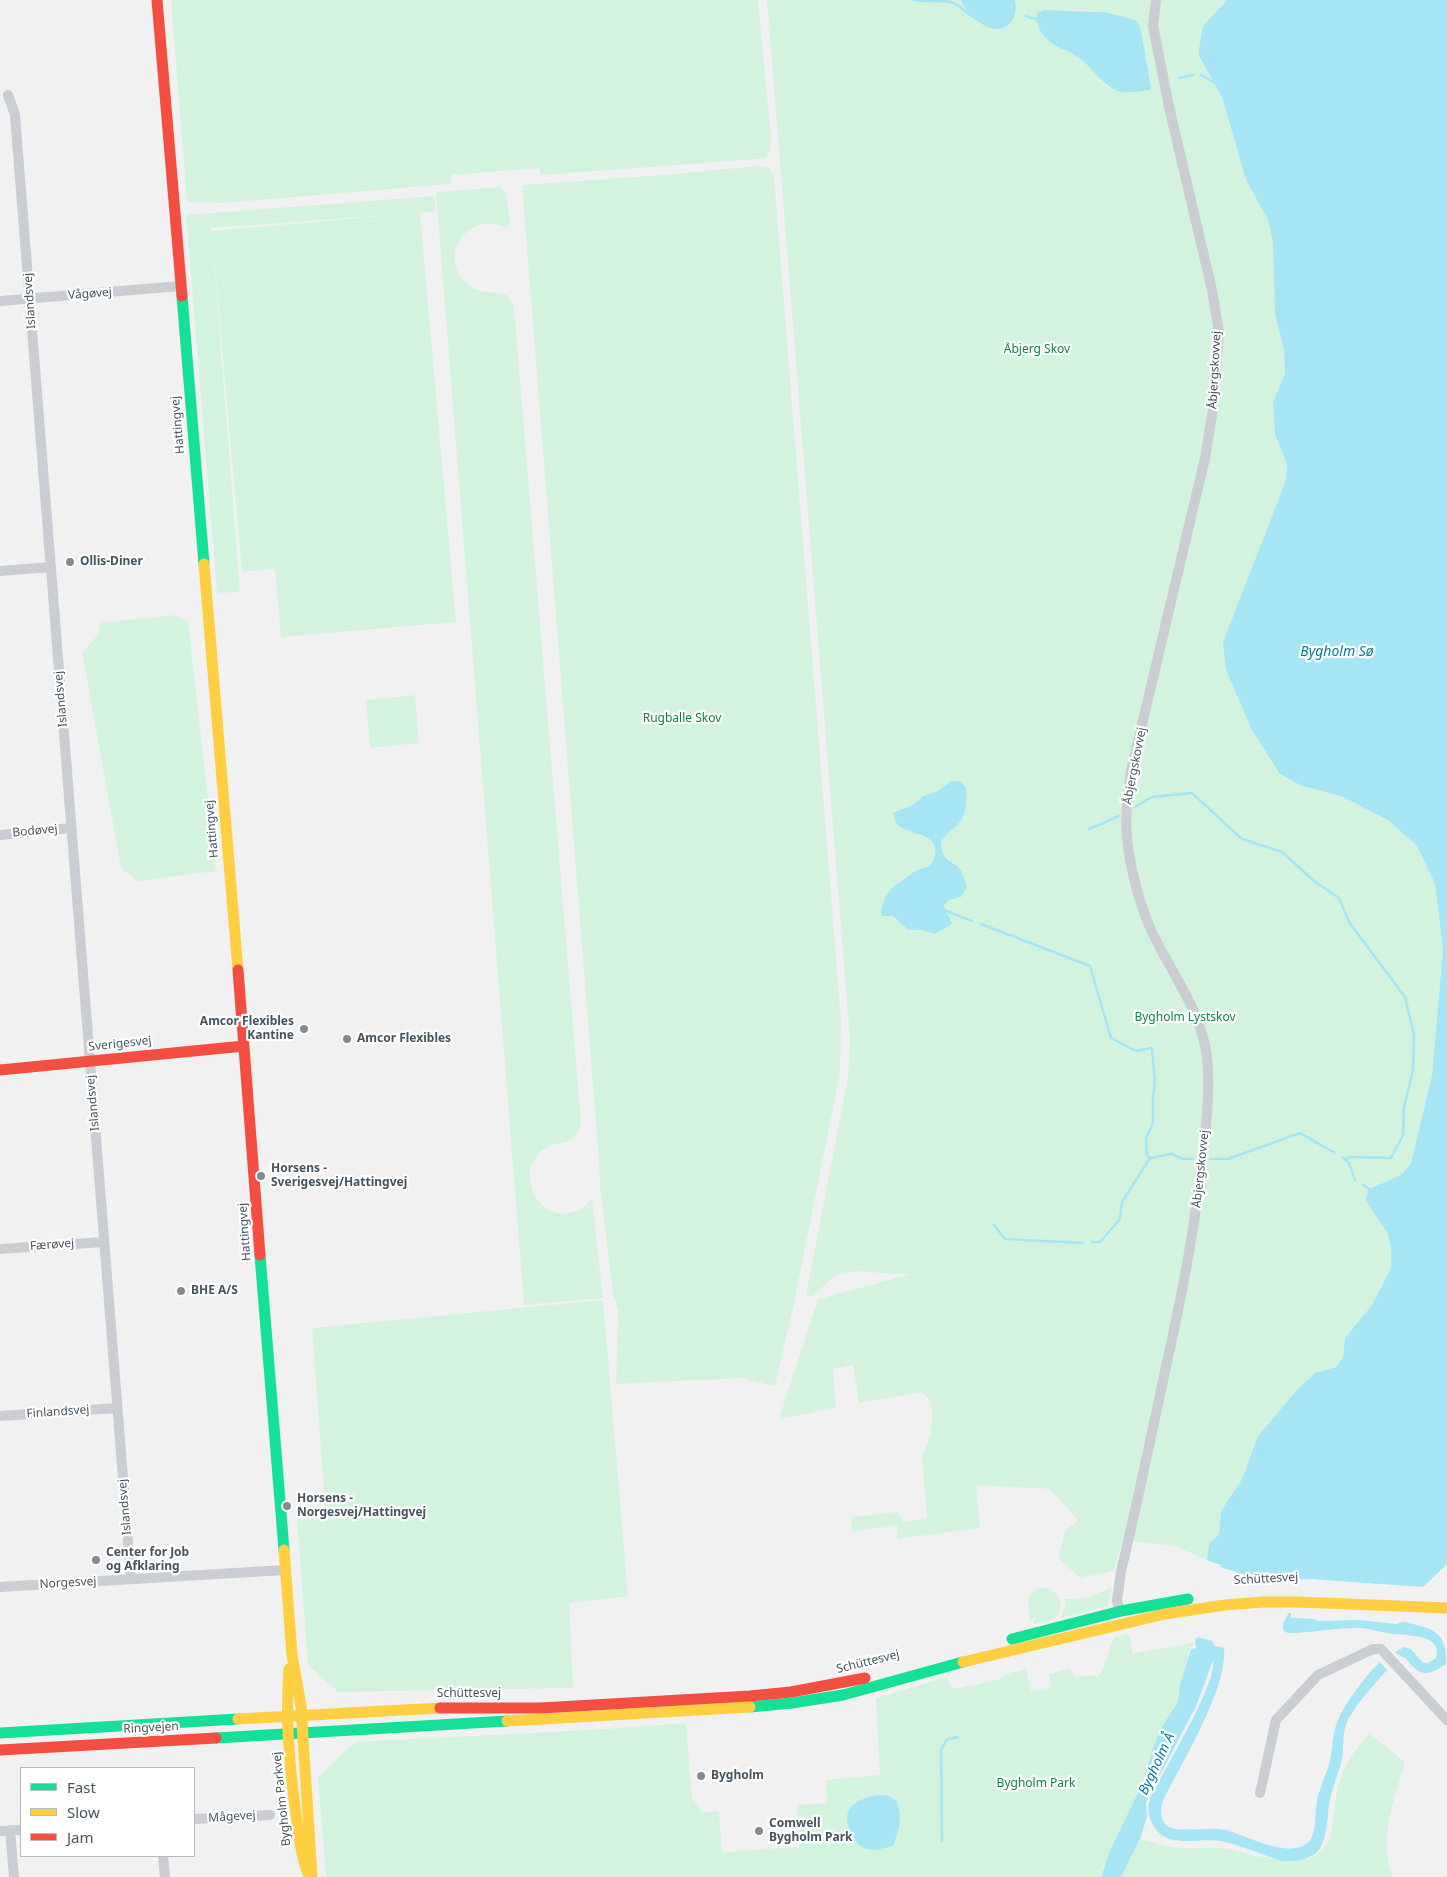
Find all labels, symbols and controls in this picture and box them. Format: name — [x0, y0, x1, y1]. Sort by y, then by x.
street label: Islandsvej — [21, 272, 39, 330]
street label: Vågøvej — [68, 285, 112, 303]
street label: Åbjergskovvej — [1206, 330, 1224, 410]
park label: Åbjerg Skov — [1004, 343, 1070, 357]
street label: Hattingvej — [168, 395, 188, 455]
place label: Ollis-Diner — [80, 555, 143, 569]
marker: Ollis-Diner — [64, 556, 76, 568]
water label: Bygholm Sø — [1300, 644, 1374, 660]
street label: Islandsvej — [51, 670, 71, 728]
park label: Rugballe Skov — [643, 712, 721, 726]
street label: Åbjergskovvej — [1120, 726, 1150, 806]
street label: Hattingvej — [202, 799, 222, 859]
street label: Bodøvej — [12, 822, 58, 840]
park label: Bygholm Lystskov — [1134, 1011, 1236, 1025]
place label: Amcor Flexibles Kantine — [200, 1015, 294, 1043]
marker: Amcor Flexibles Kantine — [298, 1023, 310, 1035]
place label: Amcor Flexibles — [357, 1032, 451, 1046]
marker: Amcor Flexibles — [341, 1033, 353, 1045]
street label: Sverigesvej — [88, 1034, 152, 1054]
street label: Islandsvej — [83, 1074, 103, 1132]
street label: Åbjergskovvej — [1190, 1129, 1212, 1209]
place label: Horsens - Sverigesvej/Hattingvej — [271, 1162, 407, 1190]
marker: Horsens - Sverigesvej/Hattingvej — [255, 1170, 267, 1182]
street label: Hattingvej — [236, 1202, 254, 1262]
street label: Færøvej — [29, 1236, 75, 1254]
place label: BHE A/S — [191, 1284, 238, 1298]
marker: BHE A/S — [175, 1285, 187, 1297]
street label: Finlandsvej — [26, 1403, 90, 1421]
street label: Islandsvej — [115, 1478, 135, 1536]
place label: Horsens - Norgesvej/Hattingvej — [297, 1492, 426, 1520]
marker: Horsens - Norgesvej/Hattingvej — [281, 1500, 293, 1512]
place label: Center for Job og Afklaring — [106, 1546, 189, 1574]
marker: Center for Job og Afklaring — [90, 1554, 102, 1566]
street label: Schüttesvej — [1234, 1570, 1298, 1588]
street label: Norgesvej — [39, 1574, 97, 1592]
street label: Schüttesvej — [835, 1647, 901, 1677]
street label: Schüttesvej — [437, 1687, 501, 1701]
street label: Ringvejen — [123, 1719, 179, 1737]
water label: Bygholm Å — [1135, 1730, 1179, 1798]
street label: Bygholm Parkvej — [270, 1751, 294, 1847]
legend — [20, 1767, 195, 1857]
place label: Bygholm — [711, 1769, 764, 1783]
marker: Bygholm — [695, 1770, 707, 1782]
text: Fast — [67, 1777, 96, 1797]
park label: Bygholm Park — [997, 1777, 1075, 1791]
text: Slow — [67, 1802, 100, 1822]
street label: Mågevej — [208, 1808, 256, 1826]
place label: Comwell Bygholm Park — [769, 1817, 853, 1845]
marker: Comwell Bygholm Park — [753, 1825, 765, 1837]
text: Jam — [67, 1827, 94, 1847]

